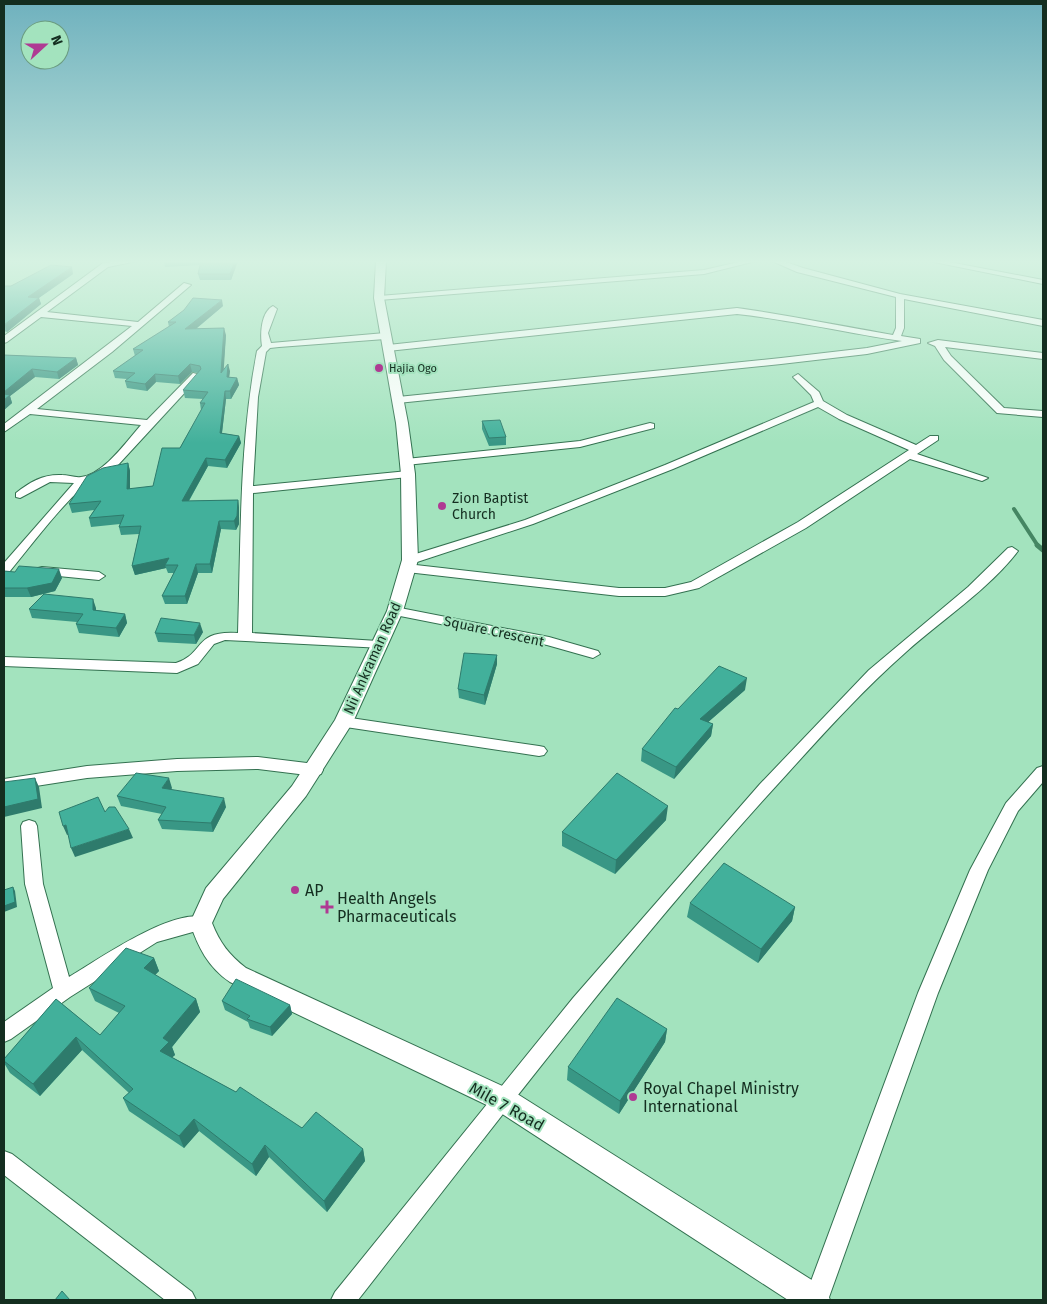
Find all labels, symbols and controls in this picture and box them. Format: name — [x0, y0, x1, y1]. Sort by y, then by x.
north arrow — [20, 20, 70, 70]
text: N — [47, 33, 66, 48]
marker: Hajia Ogo — [373, 362, 385, 374]
place label: Hajia Ogo — [389, 362, 437, 375]
place label: Zion Baptist Church — [452, 490, 529, 523]
marker: Zion Baptist Church — [436, 500, 448, 512]
street label: Nii Ankraman Road — [340, 600, 405, 717]
street label: Square Crescent — [442, 613, 547, 651]
place label: AP — [305, 881, 323, 900]
marker: AP — [289, 884, 301, 896]
place label: Health Angels Pharmaceuticals — [337, 889, 457, 926]
marker: Health Angels Pharmaceuticals — [321, 901, 333, 913]
street label: Mile 7 Road — [466, 1078, 548, 1135]
place label: Royal Chapel Ministry International — [643, 1079, 799, 1116]
marker: Royal Chapel Ministry International — [627, 1091, 639, 1103]

